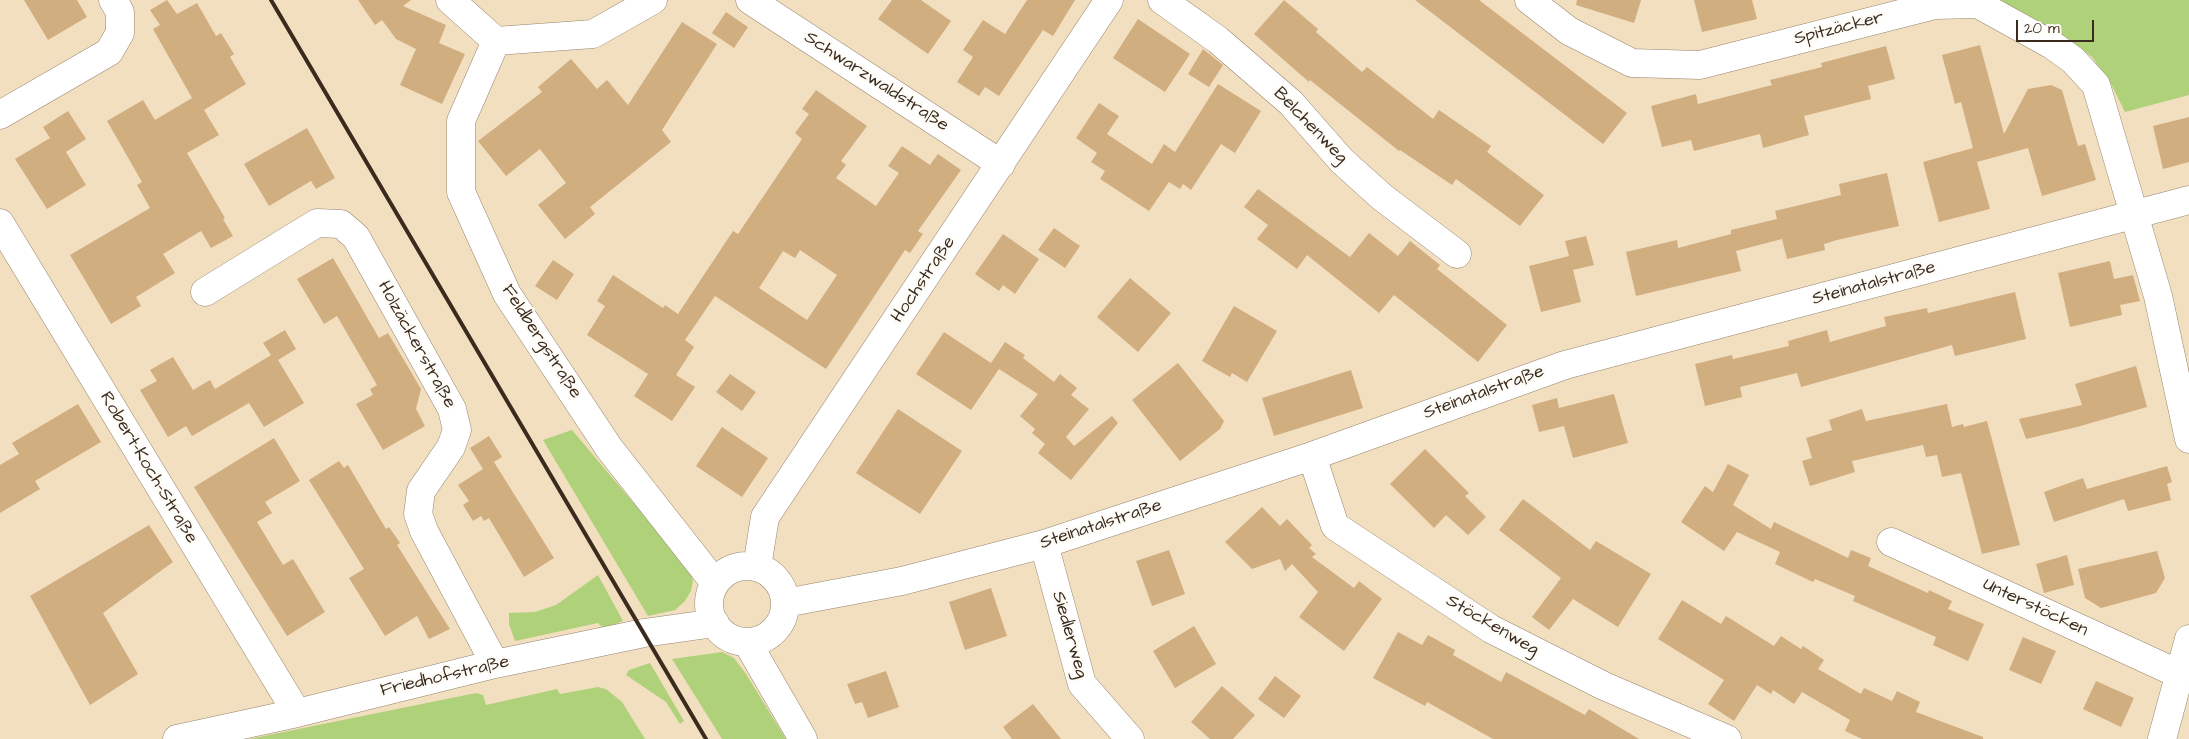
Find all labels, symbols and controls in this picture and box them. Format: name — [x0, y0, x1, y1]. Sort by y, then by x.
street label: Spitzäcker — [1792, 7, 1886, 51]
scale bar — [2019, 10, 2096, 42]
text: 20 m — [2024, 18, 2060, 39]
street label: Schwarzwaldstraße — [800, 27, 952, 137]
street label: Belchenweg — [1268, 83, 1352, 169]
street label: Hochstraße — [887, 233, 961, 327]
street label: Steinatalstraße — [1810, 257, 1938, 311]
street label: Holzäckerstraße — [372, 278, 460, 412]
street label: Feldbergstraße — [496, 281, 586, 403]
street label: Steinatalstraße — [1421, 361, 1547, 425]
street label: Robert-Koch-Straße — [94, 388, 202, 548]
street label: Steinatalstraße — [1037, 495, 1165, 555]
street label: Unterstöcken — [1979, 574, 2091, 642]
street label: Siedlerweg — [1046, 589, 1092, 681]
street label: Stöckenweg — [1442, 591, 1542, 661]
street label: Friedhofstraße — [378, 652, 512, 702]

